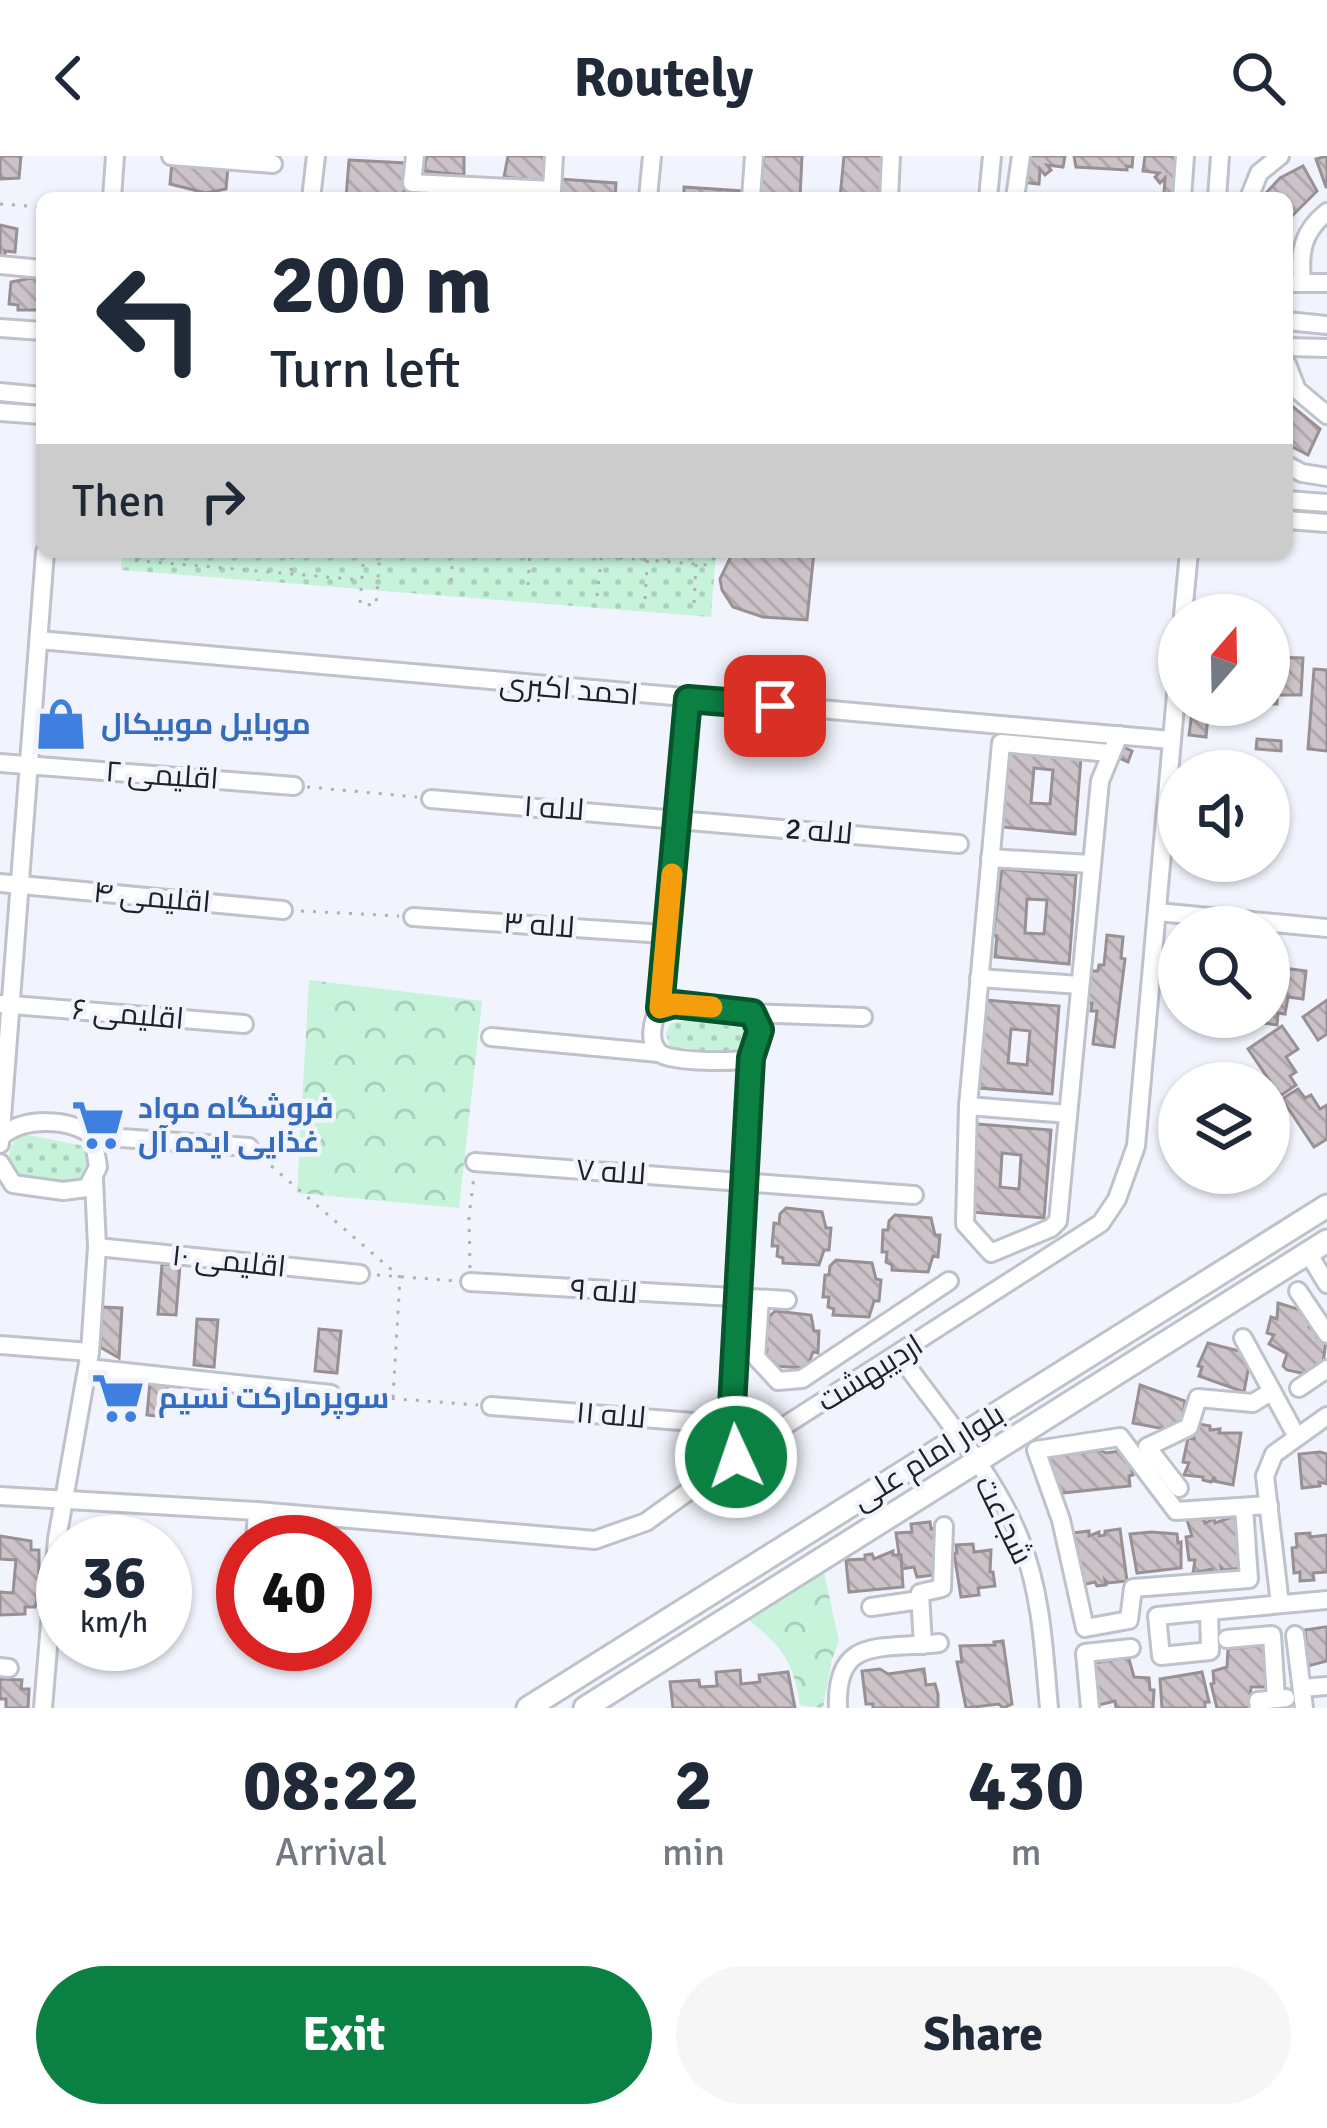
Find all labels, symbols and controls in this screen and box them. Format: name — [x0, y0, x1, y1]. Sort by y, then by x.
icon: back — [36, 45, 102, 111]
text: Routely — [574, 45, 753, 112]
icon: search — [1225, 45, 1291, 111]
text: 200 m — [270, 233, 492, 337]
icon: left — [72, 240, 228, 396]
text: Turn left — [270, 336, 460, 403]
icon: right — [190, 468, 256, 534]
text: Then — [72, 474, 166, 529]
north arrow — [1158, 594, 1290, 726]
map controls — [1158, 594, 1290, 1194]
pin — [724, 655, 826, 757]
street label: احمد اکبری — [498, 665, 640, 714]
icon: arrive — [742, 673, 808, 739]
shop icon: موبایل موبیکال — [32, 695, 90, 753]
place label: موبایل موبیکال — [101, 706, 311, 743]
button: sound — [1158, 750, 1290, 882]
street label: اقلیمی ۲ — [104, 753, 220, 798]
street label: لاله ۱ — [522, 788, 586, 829]
street label: لاله 2 — [784, 810, 854, 853]
street label: اقلیمی ۴ — [92, 874, 212, 921]
street label: لاله ۳ — [502, 905, 576, 946]
button: search — [1158, 906, 1290, 1038]
street label: اقلیمی ۶ — [71, 991, 185, 1038]
button: layers — [1158, 1062, 1290, 1194]
place label: فروشگاه مواد غذایی ایده آل — [138, 1090, 334, 1161]
supermarket icon: فروشگاه مواد غذایی ایده آل — [69, 1096, 127, 1154]
street label: لاله ۷ — [575, 1152, 647, 1193]
street label: اقلیمی ۱۰ — [170, 1237, 288, 1286]
street label: لاله ۹ — [569, 1271, 639, 1312]
street label: اردیبهشت — [811, 1327, 930, 1420]
supermarket icon: سوپرمارکت نسیم — [89, 1369, 147, 1427]
place label: سوپرمارکت نسیم — [158, 1380, 389, 1419]
street label: لاله ۱۱ — [574, 1394, 647, 1437]
position arrow — [673, 1394, 799, 1520]
street label: بلوار امام علی — [845, 1396, 1012, 1520]
street label: شجاعت — [966, 1470, 1041, 1571]
speed limit sign: 40 — [216, 1515, 372, 1671]
text: 36 — [82, 1541, 146, 1615]
text: km/h — [80, 1604, 148, 1641]
text: 08:22 — [243, 1741, 419, 1830]
text: 2 — [674, 1741, 713, 1830]
text: 430 — [968, 1741, 1084, 1830]
text: Arrival — [275, 1828, 387, 1876]
text: min — [662, 1828, 725, 1876]
text: m — [1010, 1828, 1042, 1876]
button: Exit — [36, 1966, 652, 2104]
button: Share — [676, 1966, 1291, 2104]

